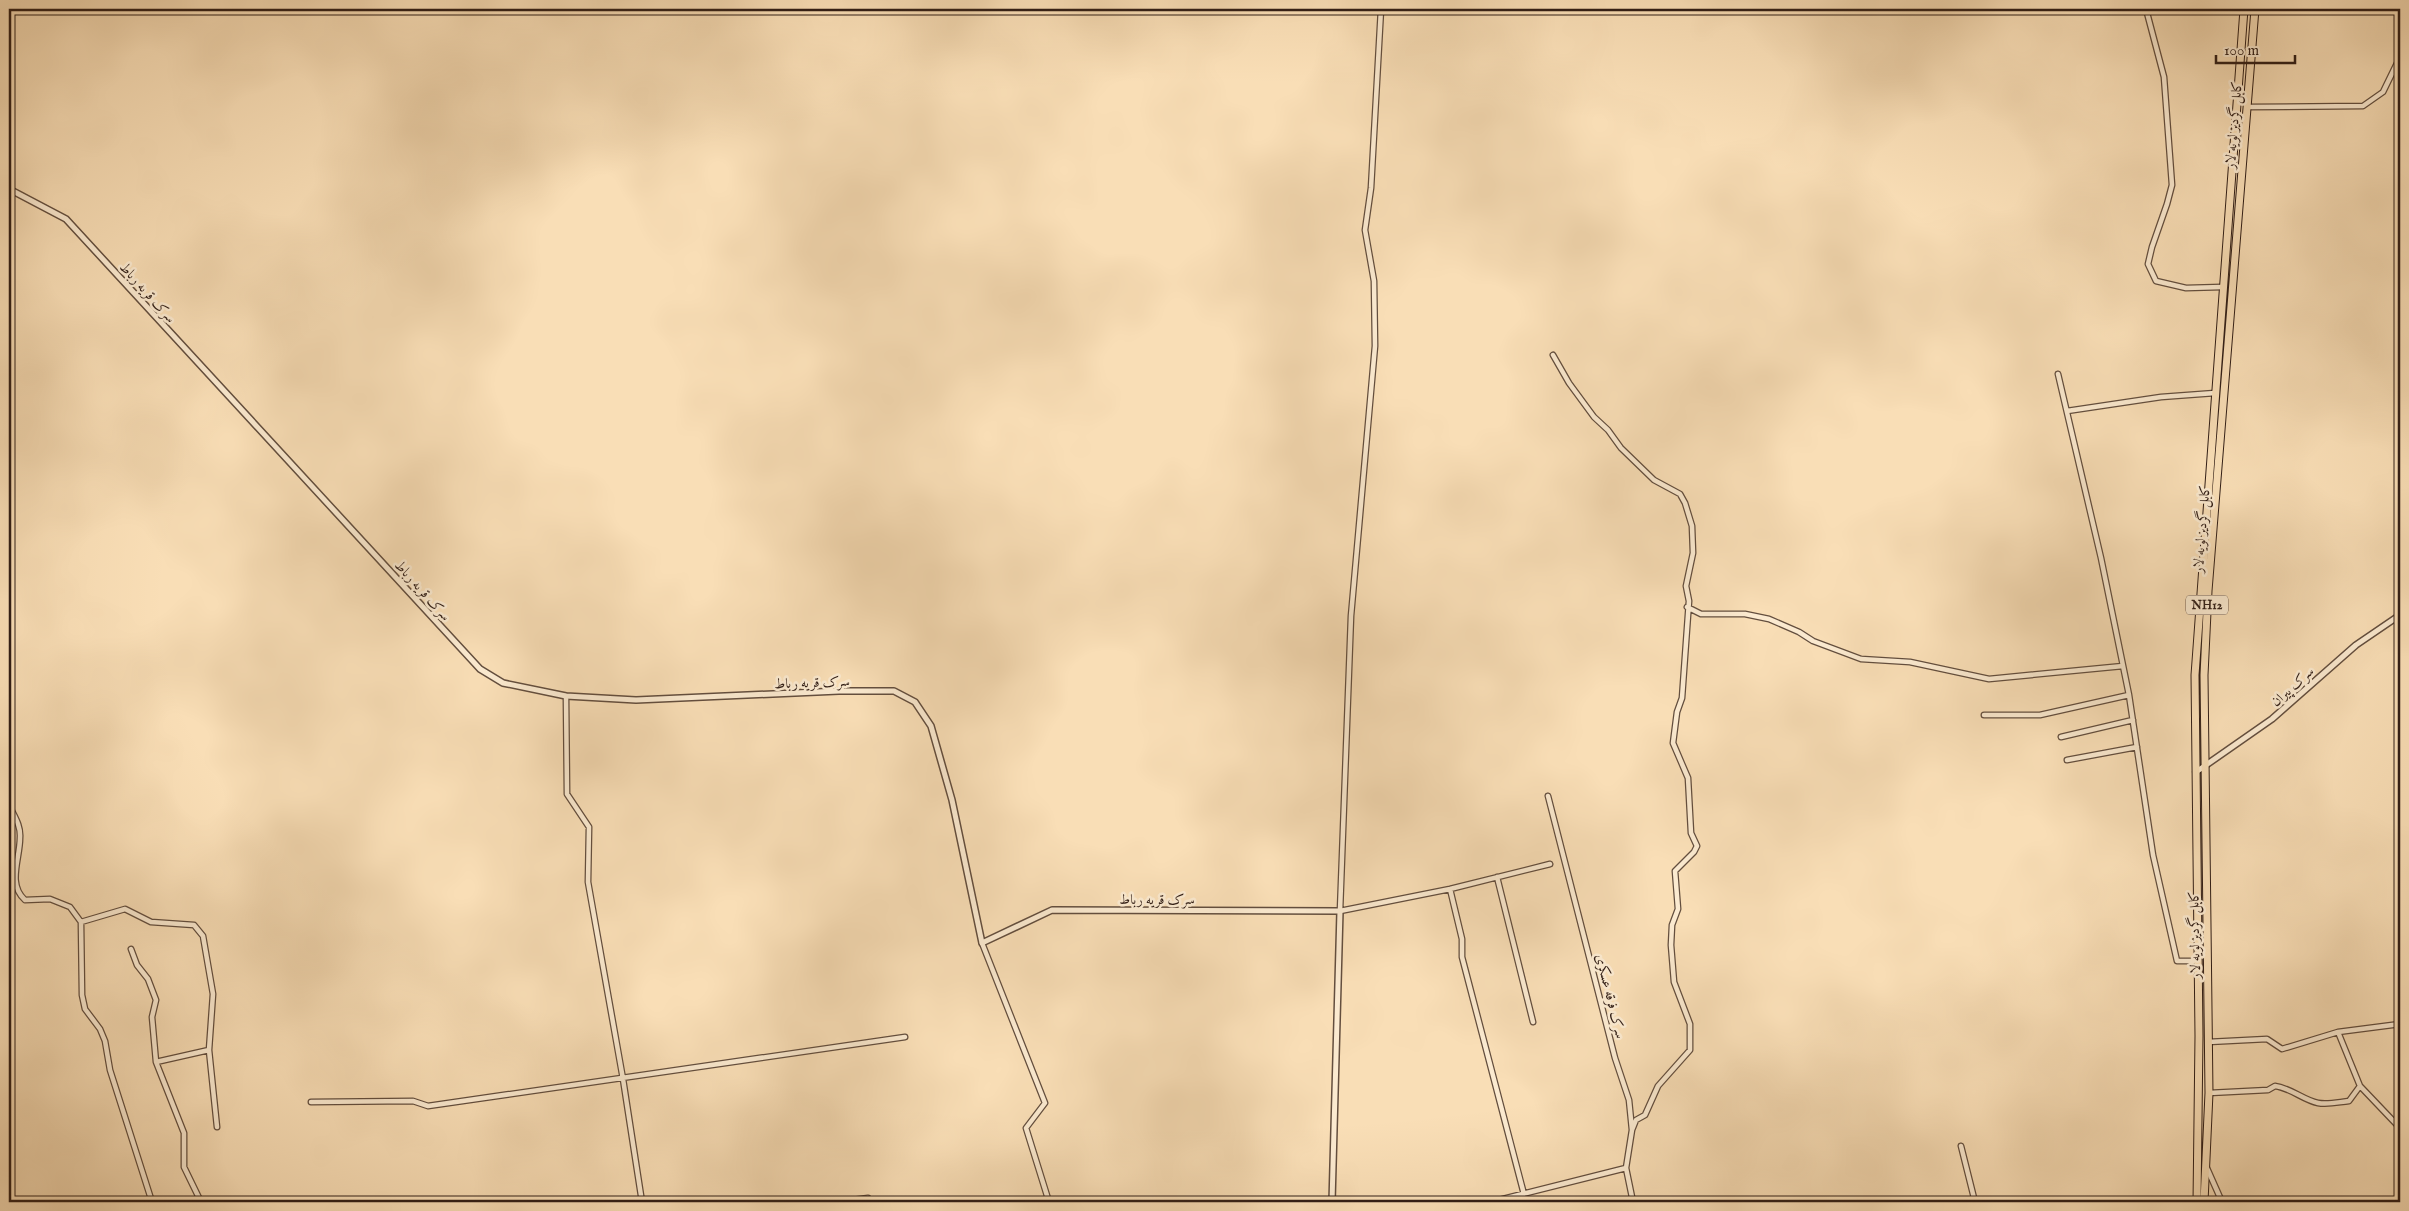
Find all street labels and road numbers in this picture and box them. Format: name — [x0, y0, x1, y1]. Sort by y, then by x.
street label: کابل گردیز لویه لار — [2220, 80, 2248, 172]
street label: سرک قریه رباط — [115, 258, 179, 327]
street label: کابل گردیز لویه لار — [2188, 484, 2216, 576]
street label: سرک قریه رباط — [390, 556, 454, 625]
road number: NH12 — [2186, 596, 2228, 614]
street label: سرک پیران — [2267, 663, 2319, 712]
street label: سرک قریه رباط — [774, 673, 850, 693]
street label: سرک قریه رباط — [1119, 891, 1195, 909]
street label: کابل گردیز لویه لار — [2184, 891, 2206, 981]
street label: سرک فرقه عسکری — [1591, 952, 1629, 1041]

